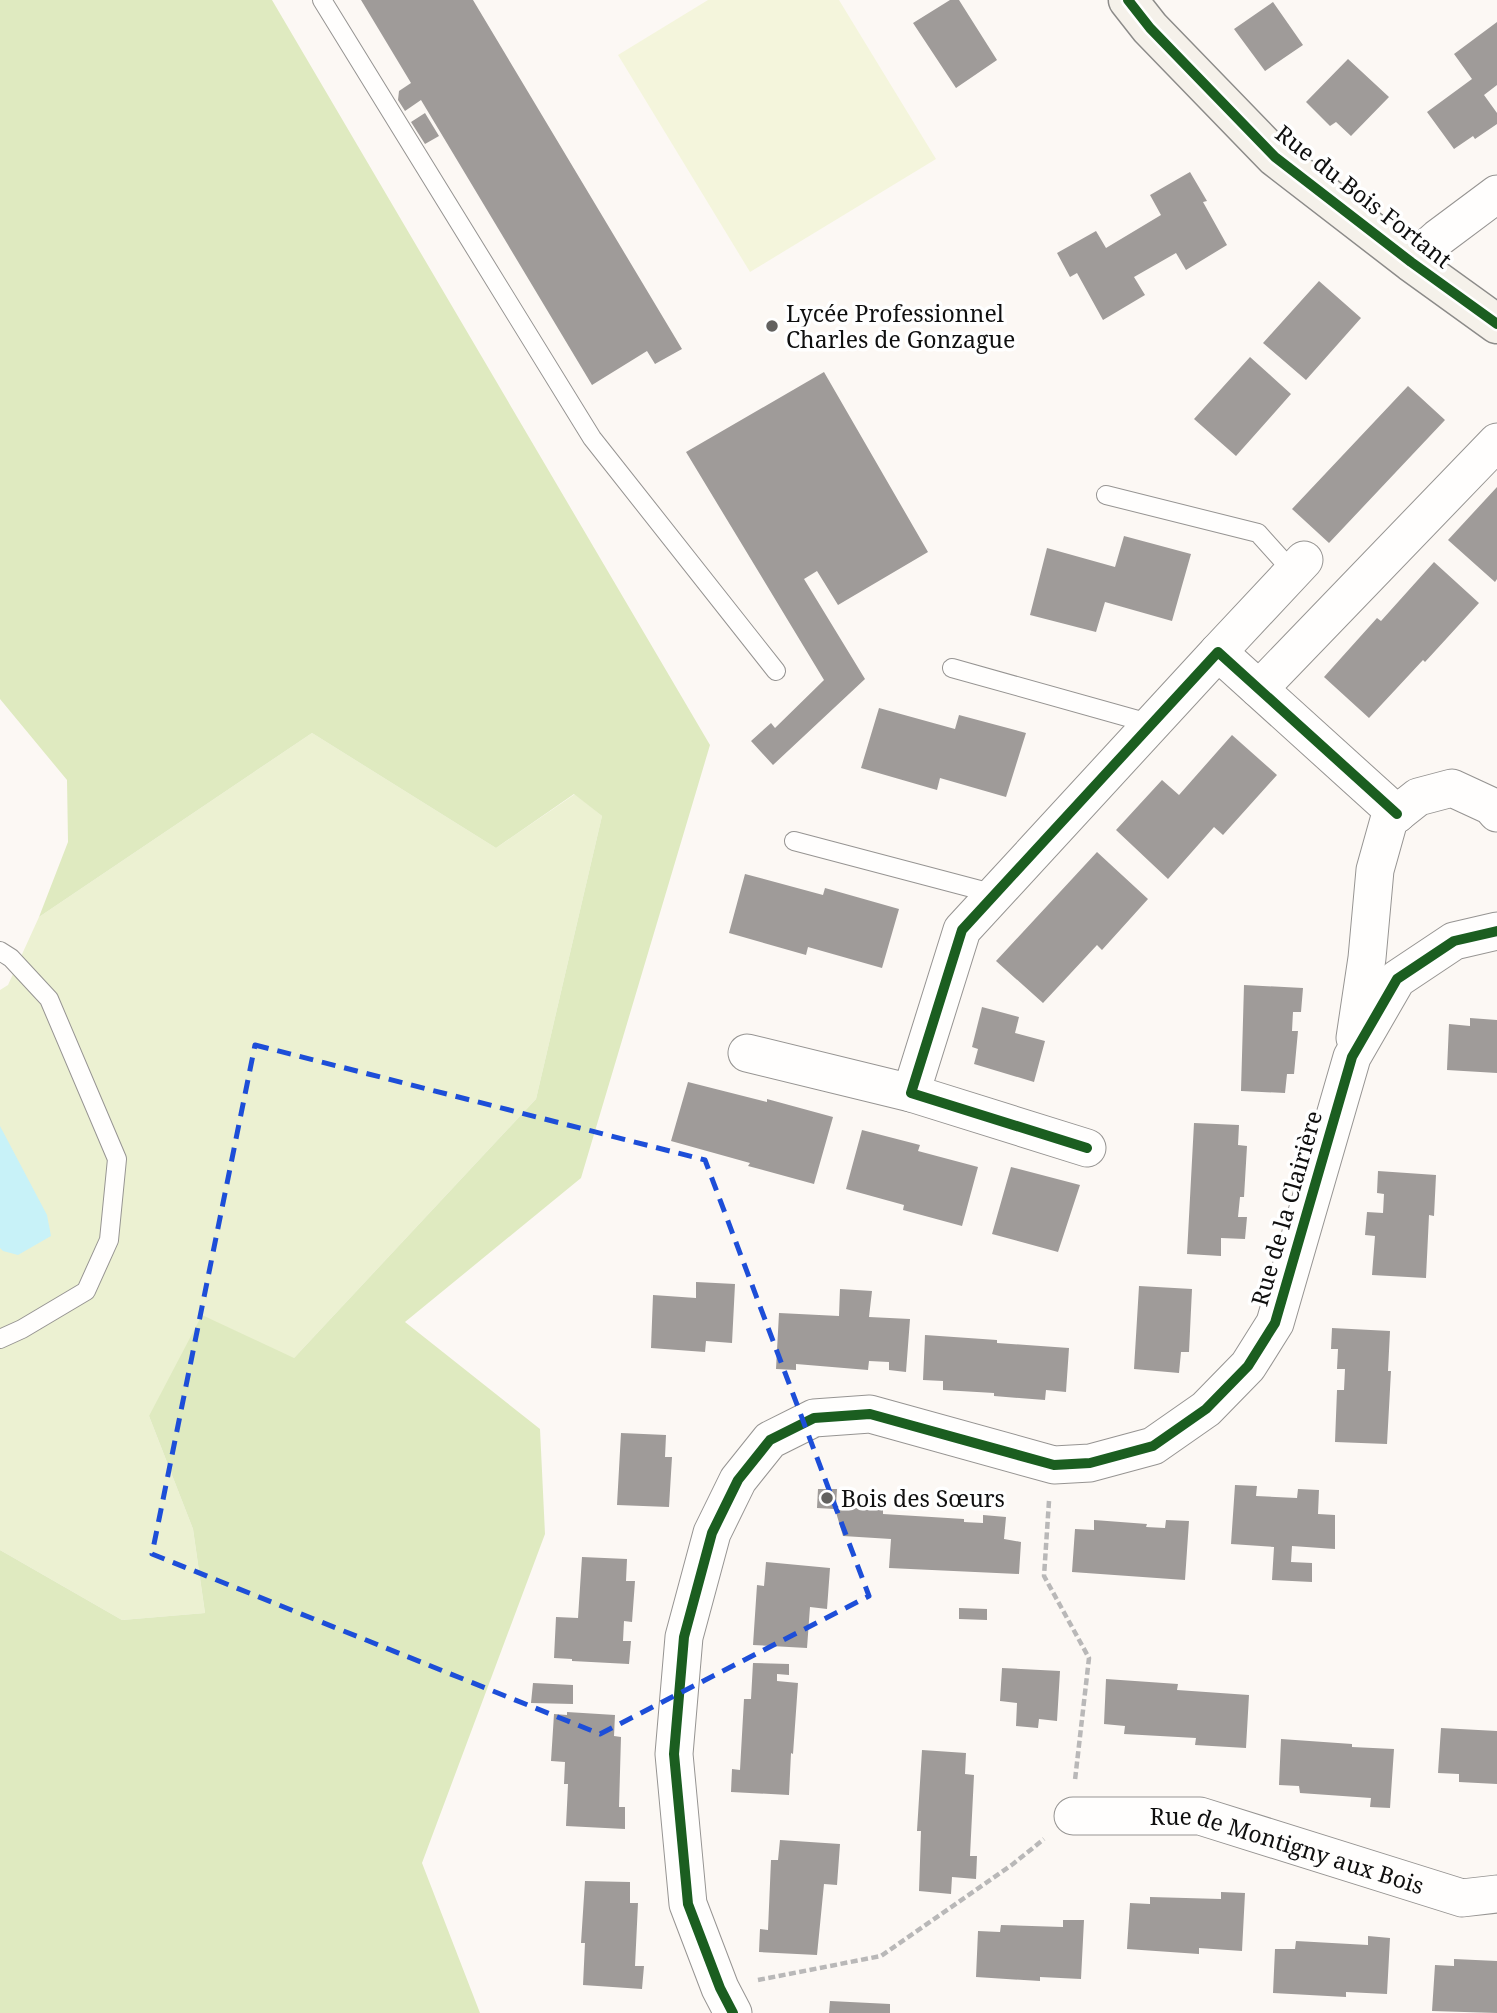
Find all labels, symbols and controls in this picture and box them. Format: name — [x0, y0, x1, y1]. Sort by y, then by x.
street label: Rue du Bois Fortant — [1269, 117, 1459, 275]
place label: Lycée Professionnel Charles de Gonzague — [786, 297, 1015, 355]
marker: Lycée Professionnel Charles de Gonzague — [764, 318, 780, 334]
street label: Rue de la Clairière — [1243, 1107, 1329, 1309]
place label: Bois des Sœurs — [841, 1482, 1005, 1514]
marker: Bois des Sœurs — [819, 1490, 835, 1506]
street label: Rue de Montigny aux Bois — [1150, 1800, 1428, 1901]

